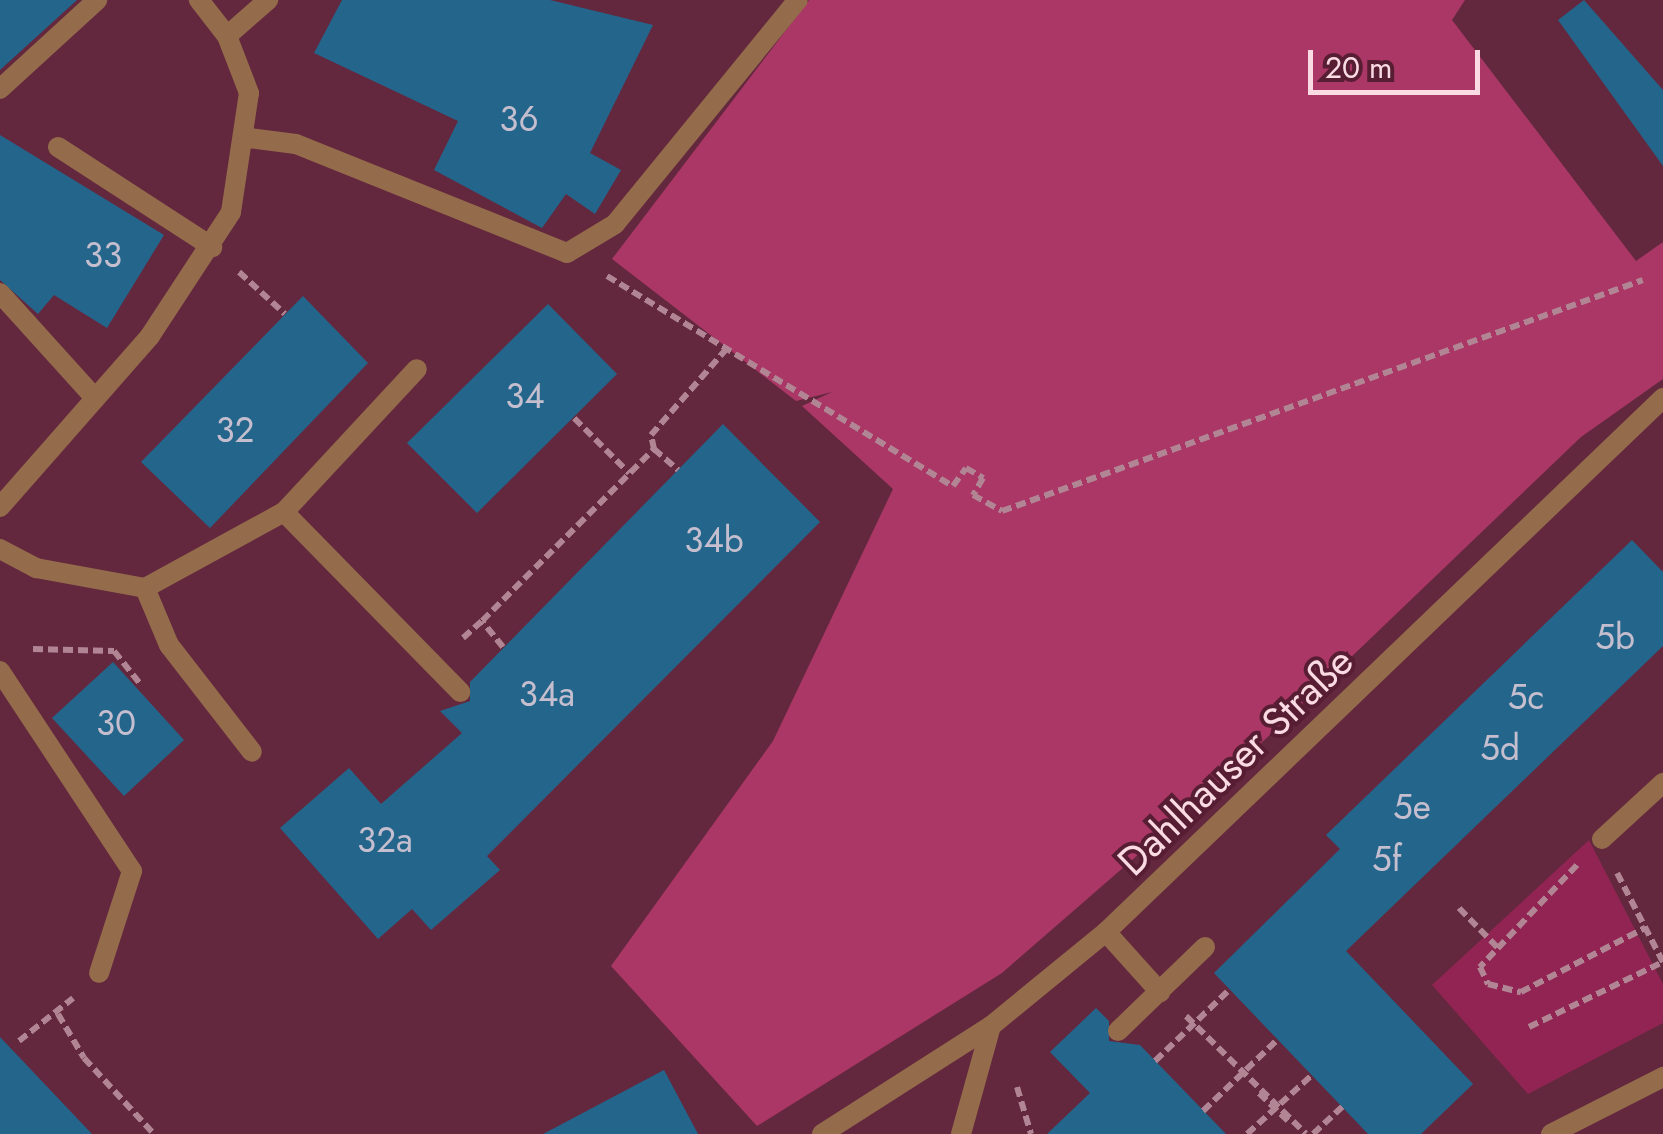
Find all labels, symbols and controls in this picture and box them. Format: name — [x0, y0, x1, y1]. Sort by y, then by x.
scale bar — [1313, 30, 1486, 92]
text: 20 m — [1325, 46, 1392, 89]
house number: 36 — [499, 98, 539, 140]
house number: 33 — [84, 234, 122, 276]
house number: 34 — [505, 375, 545, 417]
house number: 32 — [215, 409, 255, 451]
house number: 34b — [684, 519, 744, 561]
house number: 5b — [1595, 616, 1635, 658]
street label: Dahlhauser Straße — [1108, 637, 1362, 885]
house number: 34a — [519, 673, 575, 715]
house number: 5c — [1508, 676, 1544, 718]
house number: 30 — [96, 702, 136, 744]
house number: 5d — [1480, 727, 1520, 769]
house number: 5e — [1393, 786, 1431, 828]
house number: 32a — [357, 819, 413, 861]
house number: 5f — [1372, 838, 1402, 880]

